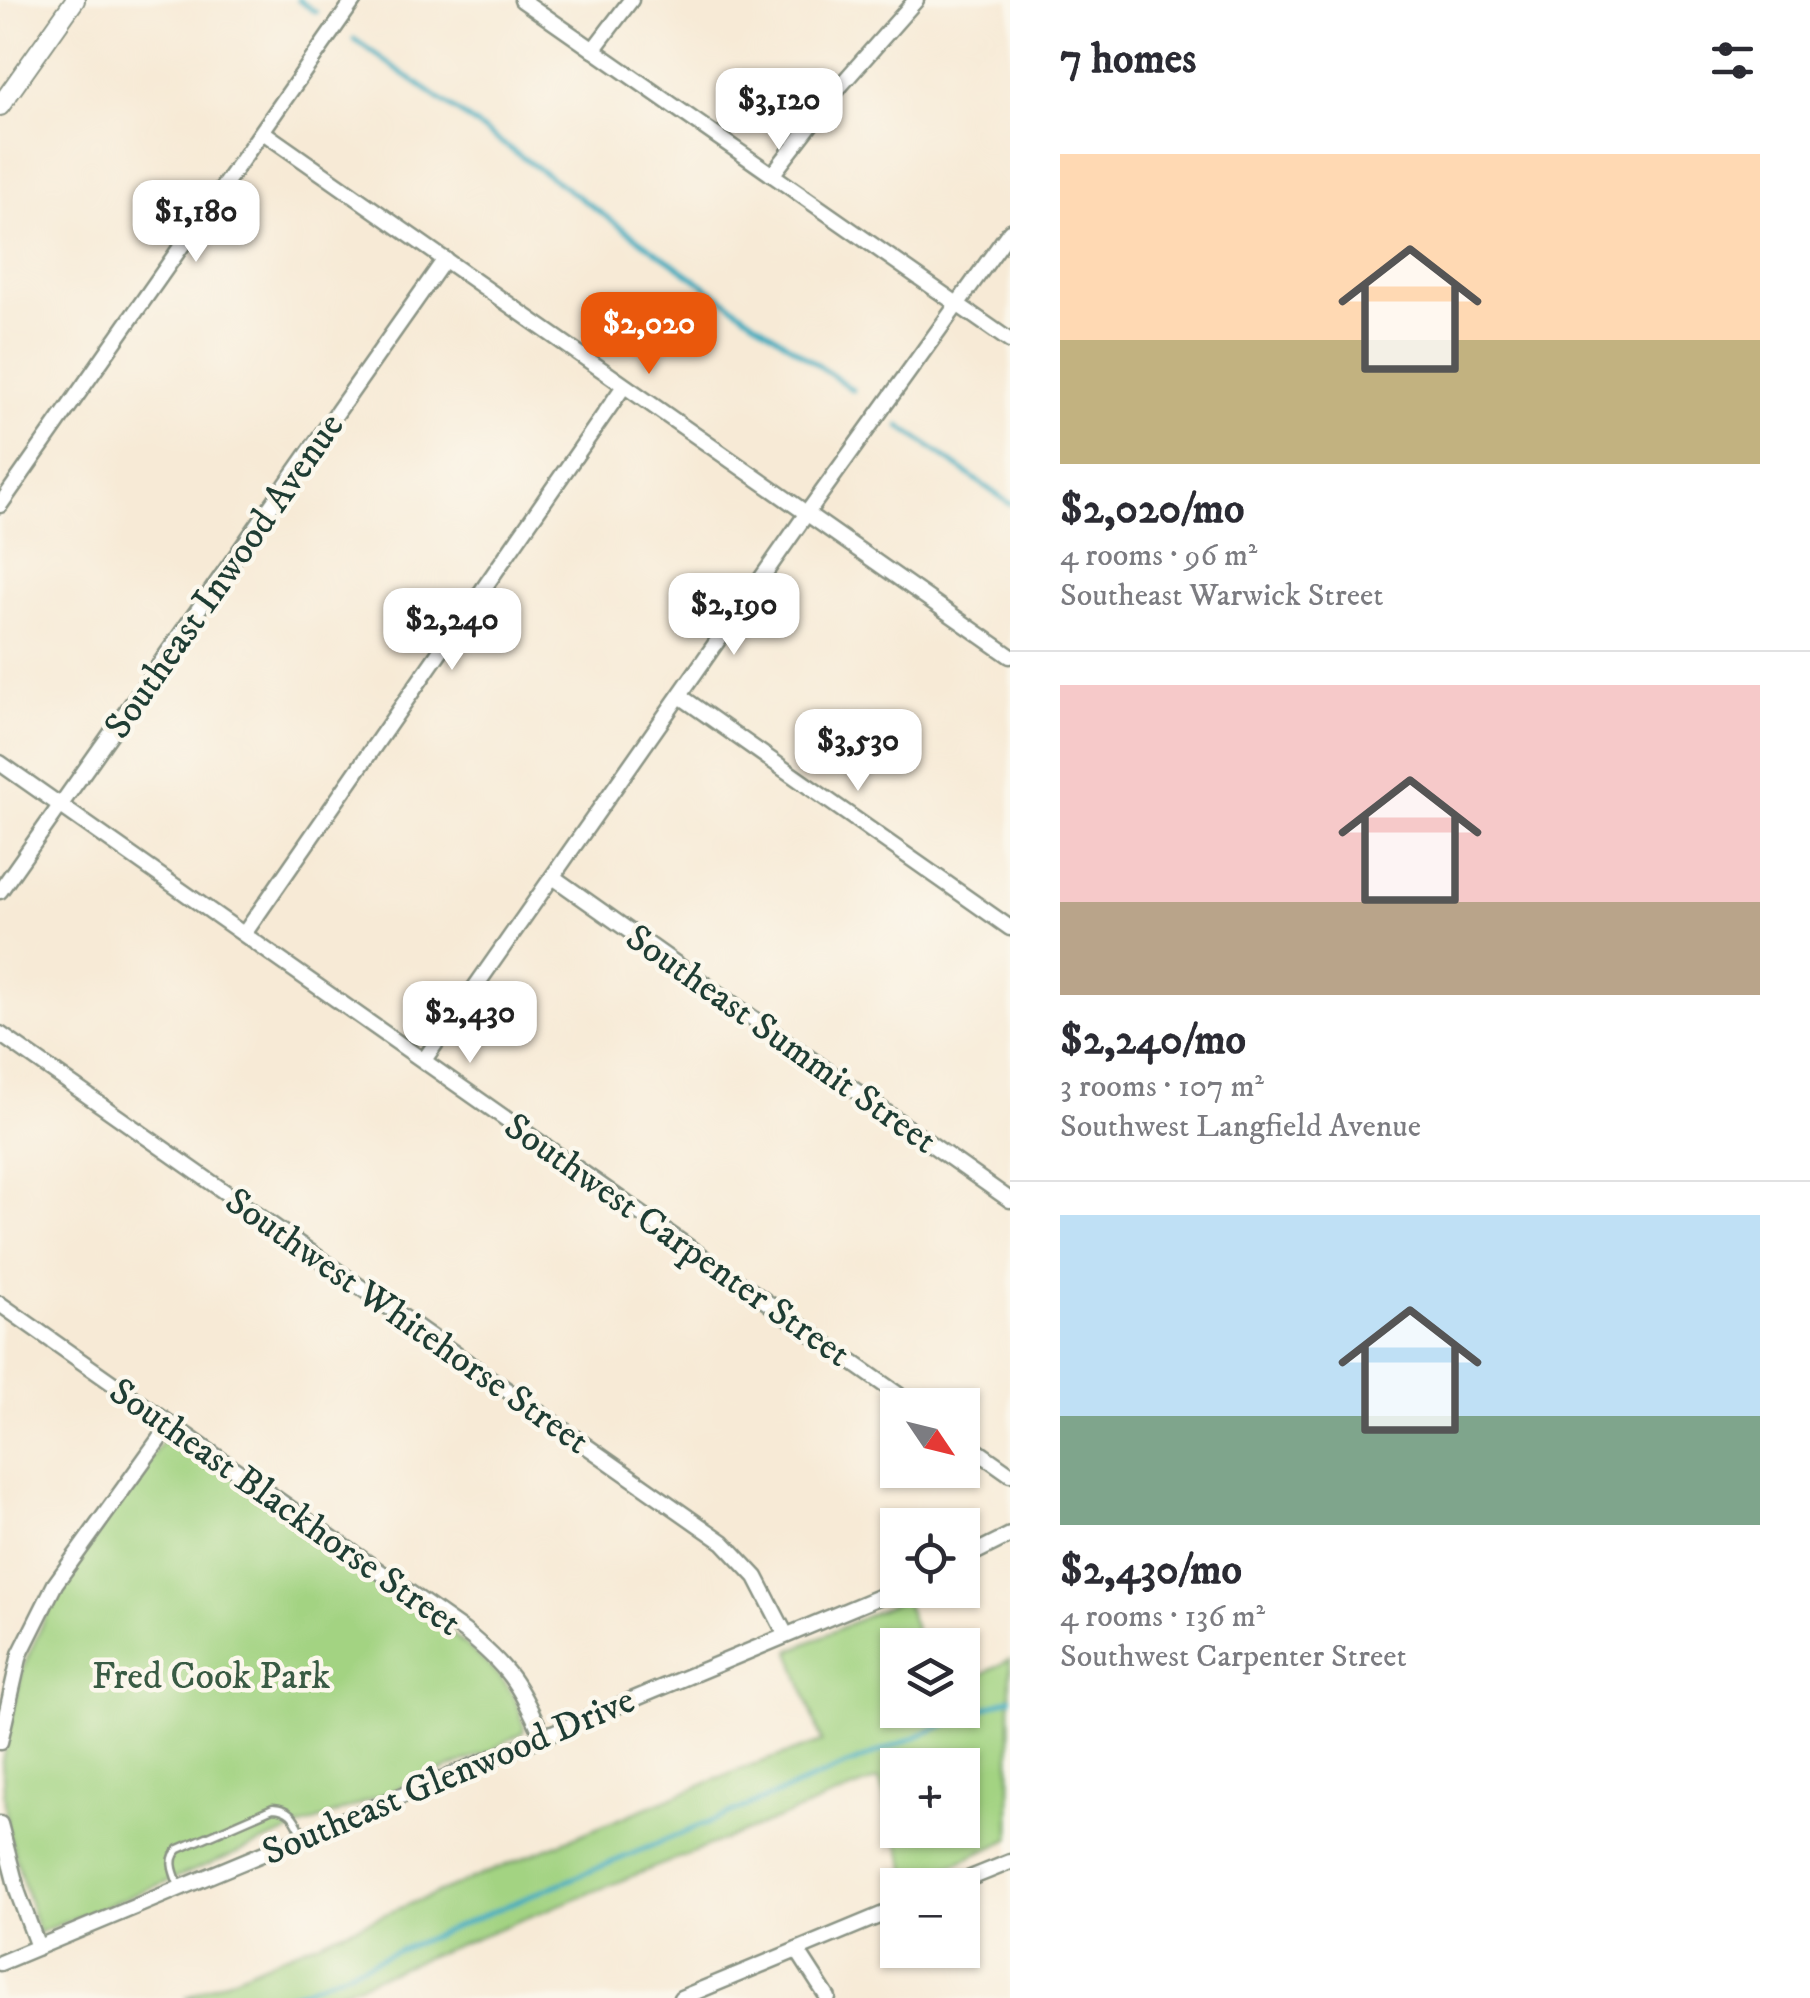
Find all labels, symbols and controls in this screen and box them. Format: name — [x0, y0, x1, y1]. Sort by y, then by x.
icon: filters — [1705, 33, 1760, 88]
text: 7 homes — [1060, 34, 1196, 86]
pin: $3,120 — [698, 68, 860, 153]
text: $3,120 — [738, 80, 820, 120]
pin: $1,180 — [115, 180, 277, 265]
text: $1,180 — [155, 192, 237, 232]
icon: home — [1320, 219, 1500, 399]
pin: $2,020 — [568, 292, 730, 377]
text: $2,020 — [603, 304, 695, 344]
street label: Southeast Inwood Avenue — [94, 404, 355, 748]
text: $2,020/mo — [1060, 484, 1244, 536]
text: 4 rooms · 96 m² — [1060, 536, 1257, 576]
pin: $2,190 — [653, 573, 815, 658]
text: Southeast Warwick Street — [1060, 576, 1383, 616]
text: $2,190 — [691, 585, 777, 625]
pin: $2,240 — [371, 588, 533, 673]
text: $2,240 — [405, 600, 499, 640]
pin: $3,530 — [777, 709, 939, 794]
text: $3,530 — [817, 721, 899, 761]
icon: home — [1320, 750, 1500, 930]
street label: Southeast Summit Street — [616, 914, 946, 1165]
pin: $2,430 — [389, 981, 551, 1066]
text: $2,430 — [425, 993, 515, 1033]
text: $2,240/mo — [1060, 1015, 1246, 1067]
text: 3 rooms · 107 m² — [1060, 1067, 1264, 1107]
street label: Southwest Carpenter Street — [494, 1103, 859, 1378]
text: Southwest Langfield Avenue — [1060, 1107, 1421, 1147]
street label: Southwest Whitehorse Street — [215, 1178, 598, 1466]
icon: home — [1320, 1280, 1500, 1460]
street label: Southeast Blackhorse Street — [99, 1368, 470, 1647]
north arrow — [880, 1388, 980, 1488]
map controls — [880, 1388, 980, 1968]
button: locate — [880, 1508, 980, 1608]
text: $2,430/mo — [1060, 1545, 1242, 1597]
text: 4 rooms · 136 m² — [1060, 1597, 1265, 1637]
button: layers — [880, 1628, 980, 1728]
text: Southwest Carpenter Street — [1060, 1637, 1407, 1677]
park label: Fred Cook Park — [92, 1653, 330, 1701]
street label: Southeast Glenwood Drive — [255, 1677, 642, 1877]
button: + — [880, 1748, 980, 1848]
button: − — [880, 1868, 980, 1968]

